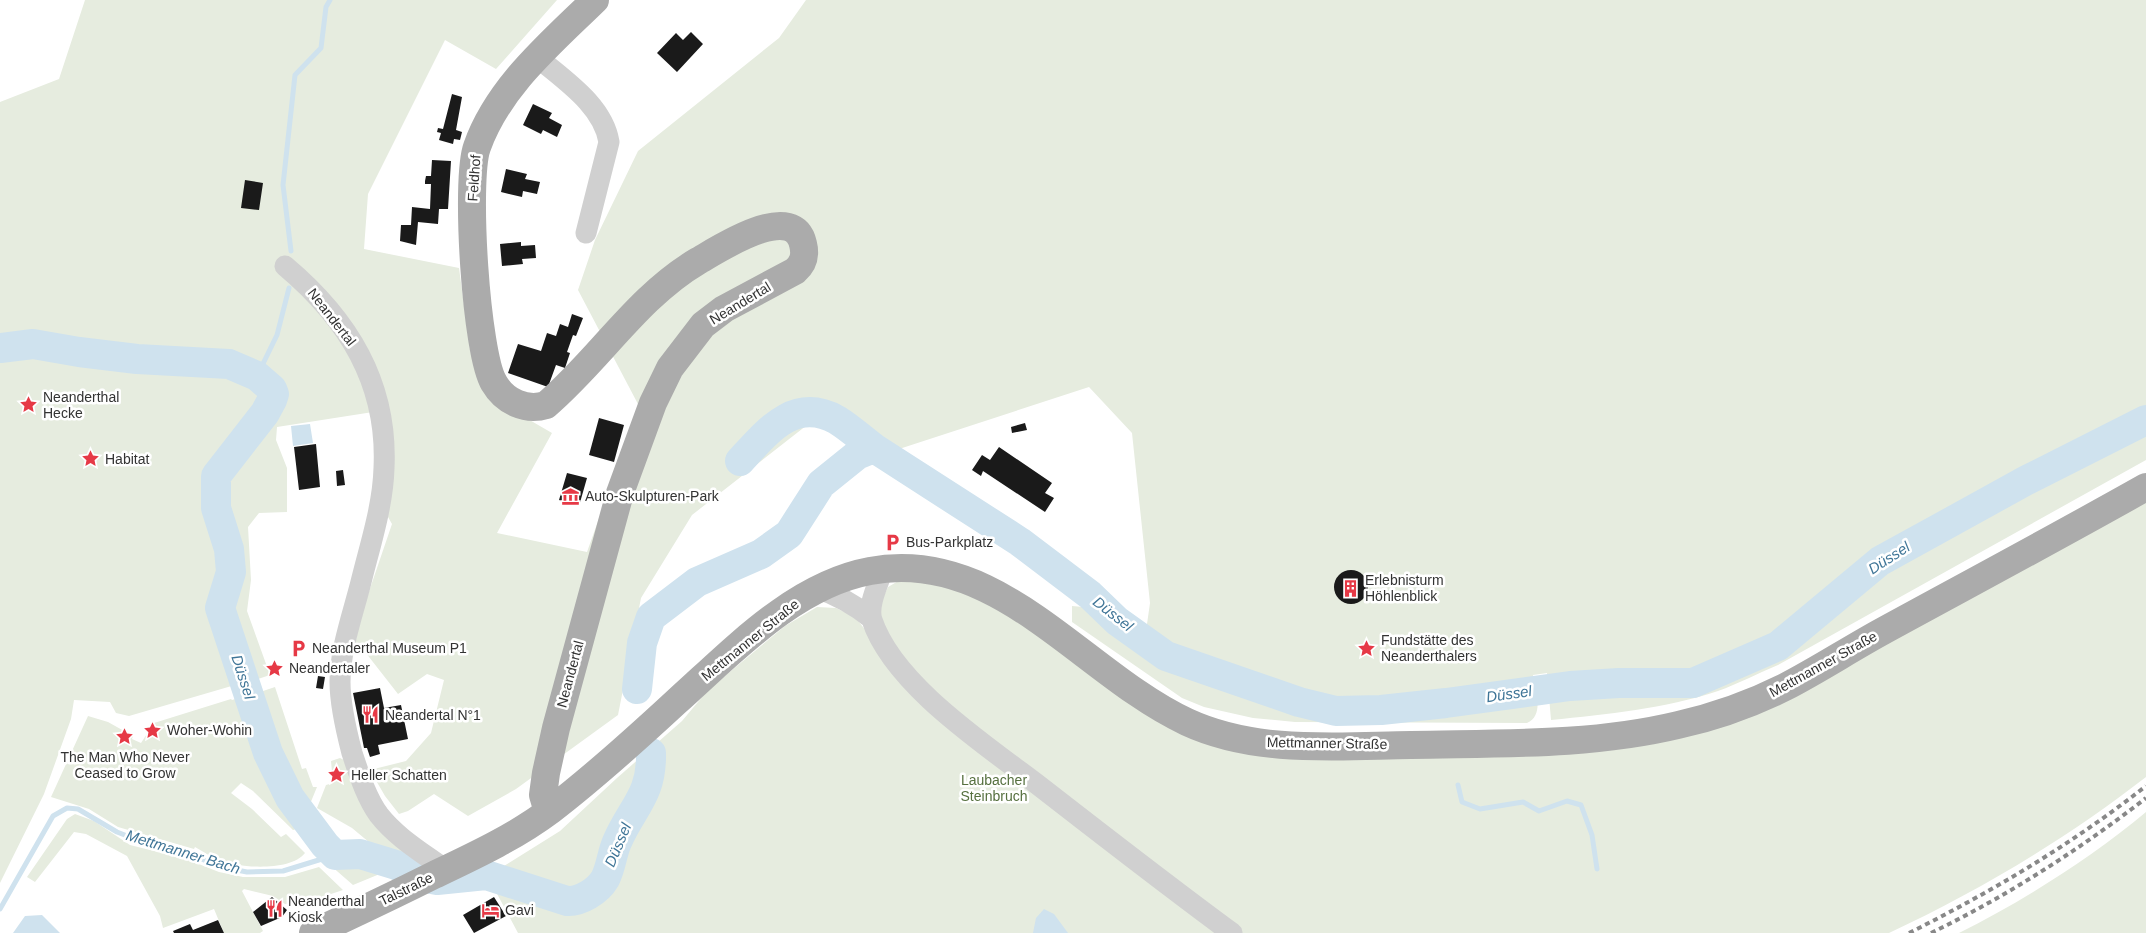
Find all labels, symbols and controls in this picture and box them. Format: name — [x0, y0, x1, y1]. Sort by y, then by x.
street label: Feldhof — [464, 154, 484, 202]
street label: Neandertal — [707, 279, 773, 327]
street label: Neandertal — [305, 285, 359, 349]
place label: Neanderthal Hecke — [43, 389, 119, 421]
place icon: Neanderthal Hecke — [19, 395, 39, 415]
place icon: Habitat — [81, 449, 101, 469]
place label: Habitat — [105, 451, 149, 467]
museum icon: Auto-Skulpturen-Park — [561, 486, 581, 506]
place label: Auto-Skulpturen-Park — [585, 488, 720, 504]
parking icon: Bus-Parkplatz — [882, 532, 902, 552]
place label: Bus-Parkplatz — [906, 534, 993, 550]
water label: Düssel — [1865, 538, 1913, 577]
place label: Erlebnisturm Höhlenblick — [1365, 572, 1444, 604]
building icon: Erlebnisturm Höhlenblick — [1341, 578, 1361, 598]
water label: Düssel — [1090, 593, 1137, 635]
street label: Mettmanner Straße — [698, 596, 802, 684]
street label: Mettmanner Straße — [1766, 628, 1880, 700]
place label: Fundstätte des Neanderthalers — [1381, 632, 1477, 664]
parking icon: Neanderthal Museum P1 — [288, 638, 308, 658]
place icon: Fundstätte des Neanderthalers — [1357, 638, 1377, 658]
street label: Neandertal — [553, 639, 587, 709]
place label: Neanderthal Museum P1 — [312, 640, 467, 656]
water label: Düssel — [228, 652, 259, 702]
place icon: Neandertaler — [265, 658, 285, 678]
place label: Neandertaler — [289, 660, 370, 676]
water label: Düssel — [1485, 682, 1533, 705]
restaurant icon: Neandertal N°1 — [361, 705, 381, 725]
place label: Neandertal N°1 — [385, 707, 481, 723]
place icon: Woher-Wohin — [143, 720, 163, 740]
place label: Woher-Wohin — [167, 722, 252, 738]
place icon: The Man Who Never Ceased to Grow — [115, 727, 135, 747]
street label: Mettmanner Straße — [1267, 734, 1388, 752]
place label: The Man Who Never Ceased to Grow — [60, 749, 190, 781]
place icon: Heller Schatten — [327, 765, 347, 785]
place label: Heller Schatten — [351, 767, 447, 783]
park label: Laubacher Steinbruch — [961, 772, 1027, 804]
water label: Düssel — [601, 820, 635, 869]
water label: Mettmanner Bach — [124, 826, 242, 877]
street label: Talstraße — [377, 869, 436, 909]
place label: Neanderthal Kiosk — [288, 893, 364, 925]
restaurant icon: Neanderthal Kiosk — [264, 899, 284, 919]
hotel icon: Gavi — [481, 900, 501, 920]
place label: Gavi — [505, 902, 534, 918]

